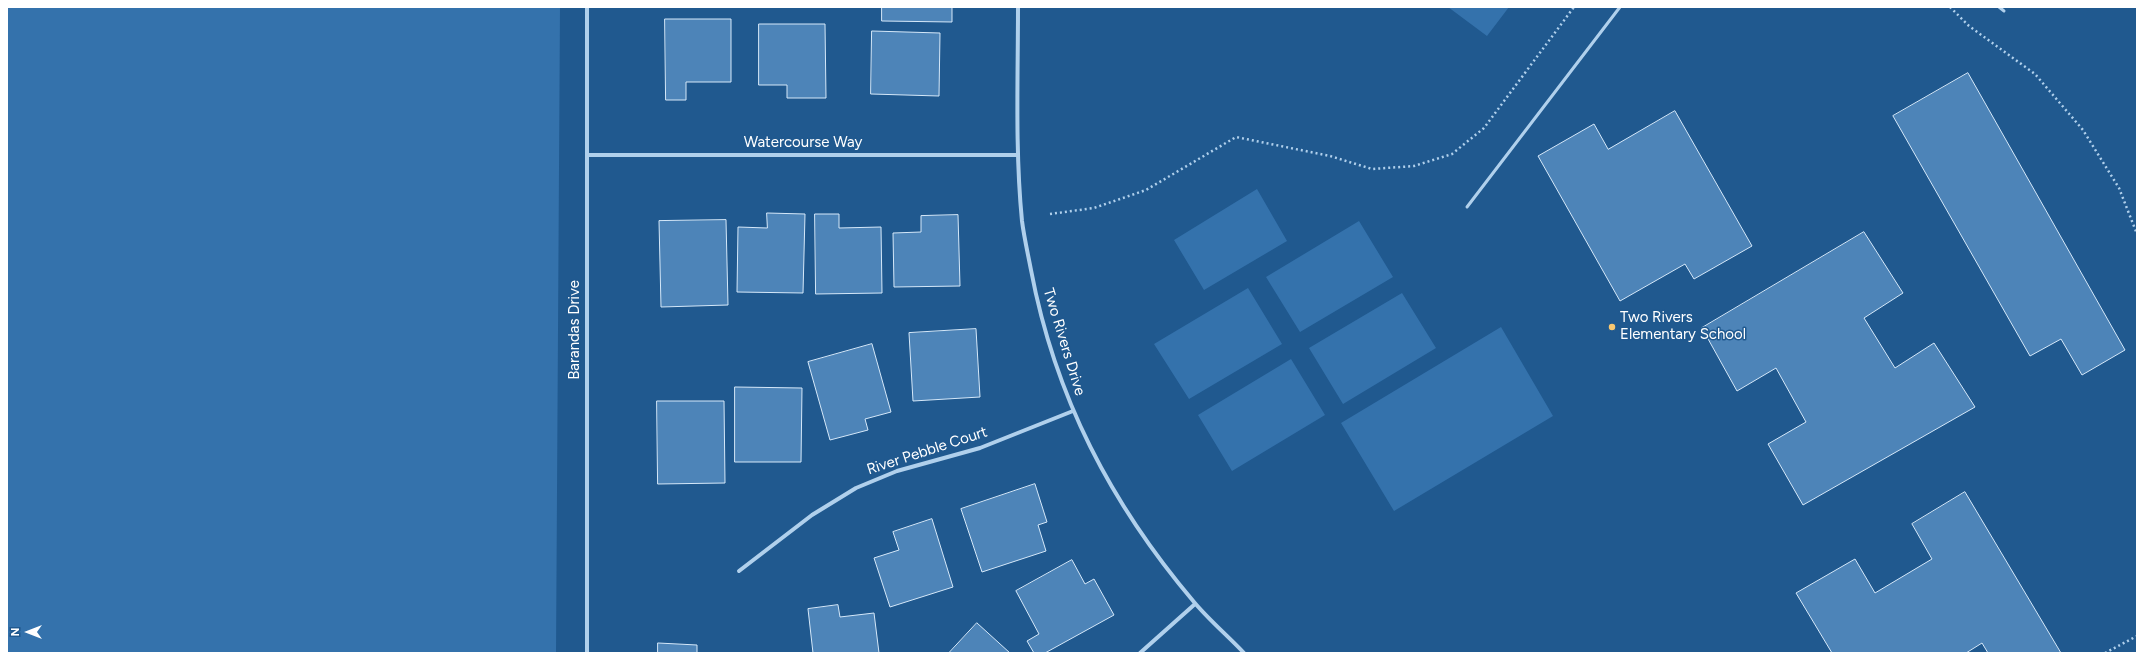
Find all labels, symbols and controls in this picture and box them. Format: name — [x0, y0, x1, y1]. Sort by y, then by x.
street label: Watercourse Way — [744, 134, 862, 152]
street label: Barandas Drive — [566, 280, 584, 380]
street label: Two Rivers Drive — [1039, 286, 1089, 398]
place label: Two Rivers Elementary School — [1620, 309, 1746, 344]
marker: Two Rivers Elementary School — [1607, 322, 1617, 332]
street label: River Pebble Court — [864, 423, 990, 479]
north arrow — [8, 612, 48, 652]
text: N — [9, 628, 22, 636]

